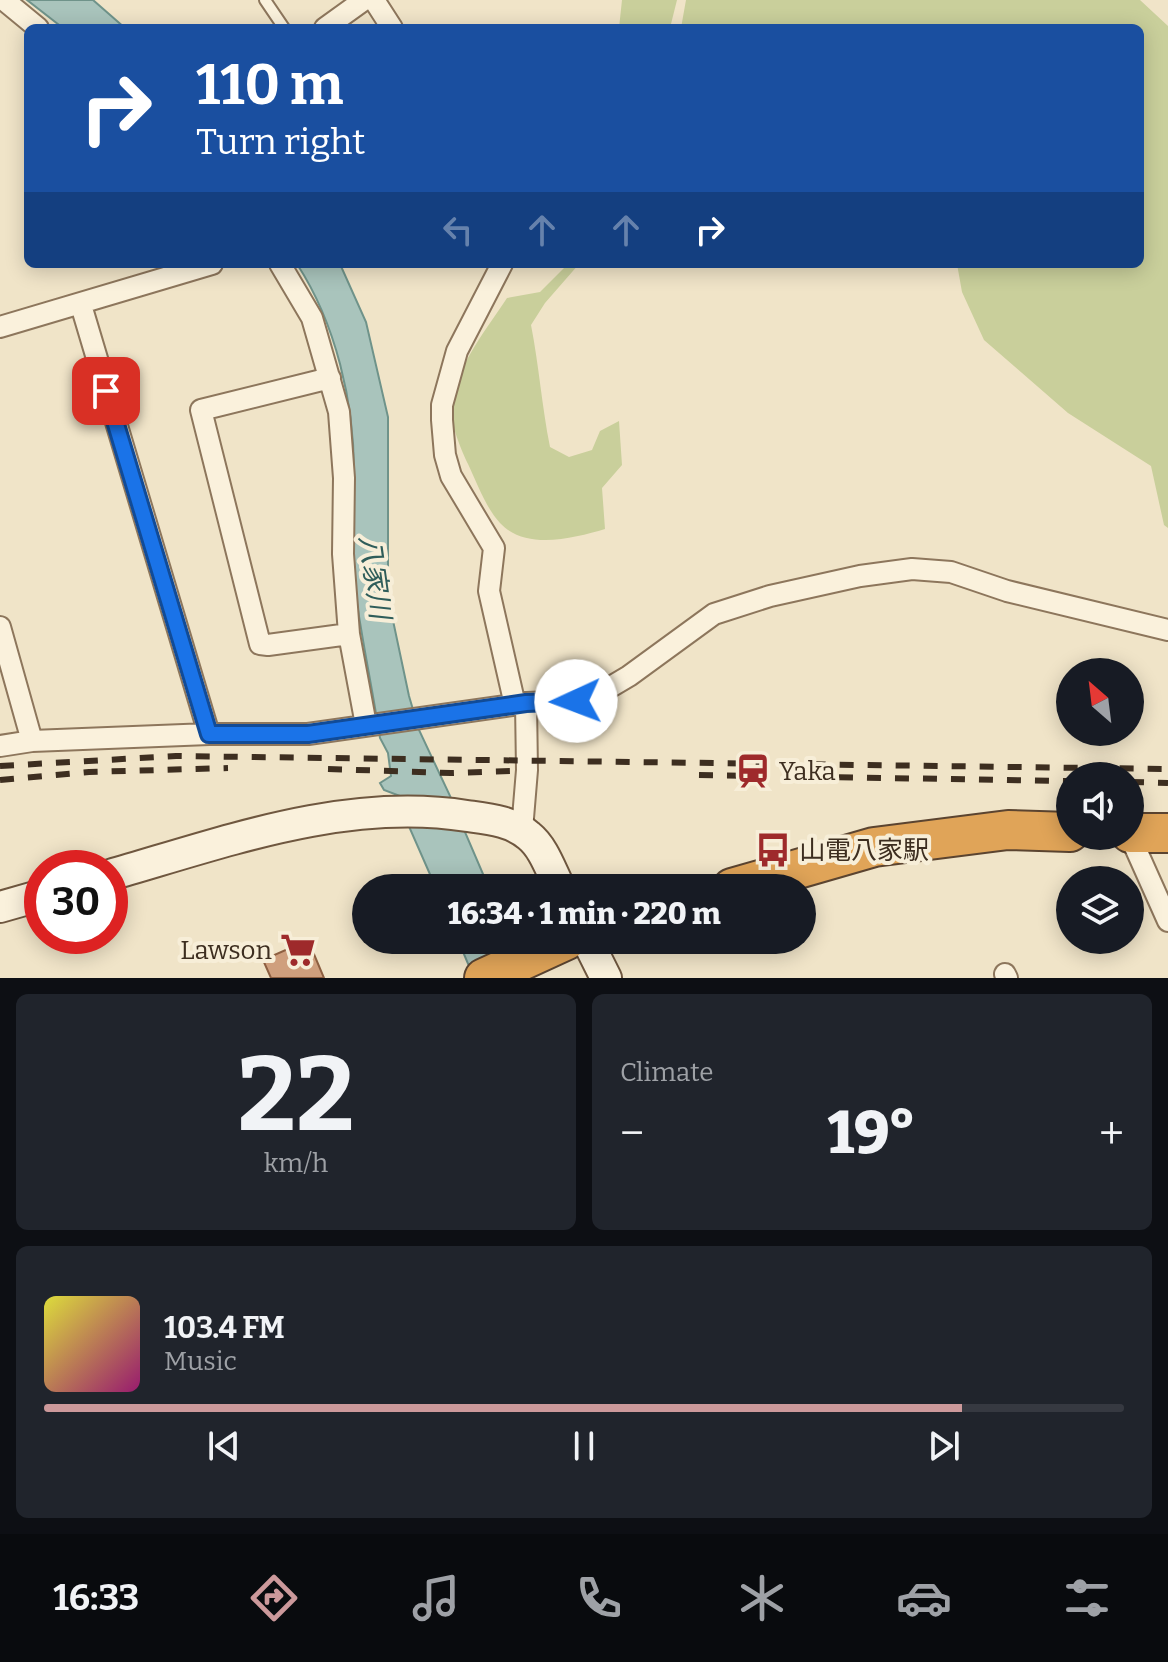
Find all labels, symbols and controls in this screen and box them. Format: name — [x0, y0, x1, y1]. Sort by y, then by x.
text: 110 m — [196, 52, 343, 119]
icon: right — [64, 56, 168, 160]
text: Turn right — [196, 120, 365, 164]
icon: left — [436, 208, 480, 252]
icon: ahead — [520, 208, 564, 252]
icon: ahead — [604, 208, 648, 252]
icon: right — [688, 208, 732, 252]
pin — [72, 357, 140, 425]
icon: arrive — [84, 369, 128, 413]
water label: 八家川 — [353, 533, 398, 624]
north arrow — [1056, 658, 1144, 746]
map controls — [1056, 658, 1144, 954]
position arrow — [534, 659, 618, 743]
station icon: Yaka — [734, 752, 772, 790]
place label: Yaka — [779, 756, 836, 787]
button: sound — [1056, 762, 1144, 850]
bus stop icon: 山電八家駅 — [754, 831, 792, 869]
place label: 山電八家駅 — [799, 835, 929, 866]
speed limit sign: 30 — [24, 850, 128, 954]
button: layers — [1056, 866, 1144, 954]
text: 16:34 · 1 min · 220 m — [448, 896, 720, 932]
supermarket icon: Lawson — [279, 931, 317, 969]
place label: Lawson — [180, 935, 273, 966]
text: 22 — [237, 1033, 355, 1158]
text: Climate — [620, 1057, 714, 1088]
text: 19° — [827, 1097, 916, 1169]
text: − — [620, 1107, 644, 1160]
text: + — [1099, 1107, 1124, 1160]
text: km/h — [264, 1148, 328, 1179]
text: 103.4 FM — [164, 1310, 285, 1346]
text: Music — [164, 1346, 237, 1377]
icon: previous — [202, 1424, 246, 1468]
icon: pause — [562, 1424, 606, 1468]
icon: next — [922, 1424, 966, 1468]
icon: directions — [246, 1570, 302, 1626]
icon: music — [408, 1570, 464, 1626]
icon: phone — [571, 1570, 627, 1626]
icon: climate — [734, 1570, 790, 1626]
icon: car — [896, 1570, 952, 1626]
icon: filters — [1059, 1570, 1115, 1626]
text: 16:33 — [53, 1576, 139, 1620]

